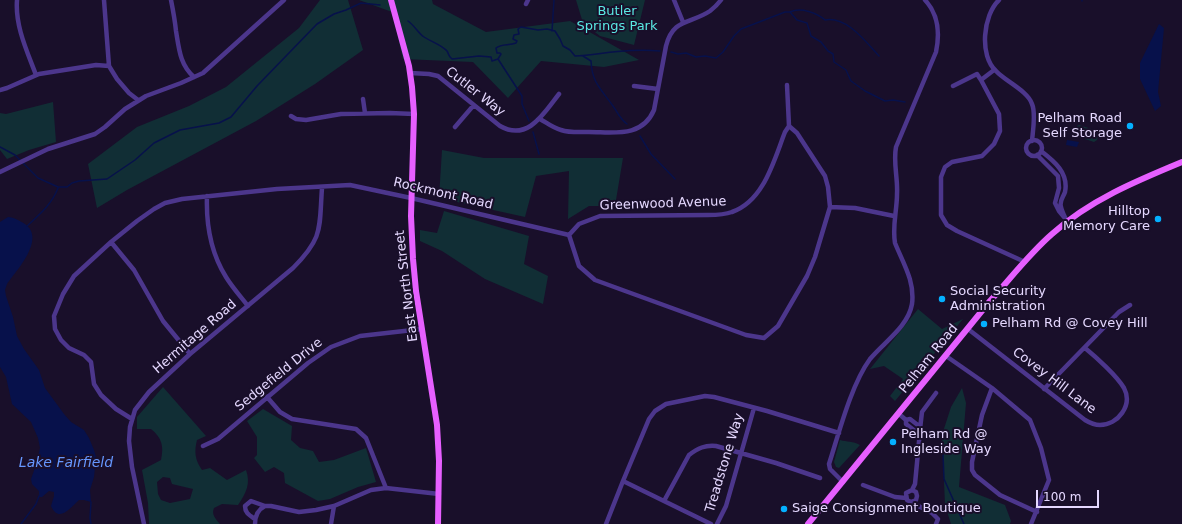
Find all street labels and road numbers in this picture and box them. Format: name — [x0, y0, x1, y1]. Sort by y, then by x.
street label: Cutler Way — [442, 64, 508, 120]
street label: Rockmont Road — [392, 175, 494, 213]
street label: Greenwood Avenue — [599, 194, 727, 214]
street label: East North Street — [392, 229, 422, 343]
street label: Hermitage Road — [150, 297, 240, 377]
street label: Pelham Road — [896, 321, 962, 397]
street label: Sedgefield Drive — [232, 335, 326, 415]
street label: Covey Hill Lane — [1009, 344, 1099, 418]
street label: Treadstone Way — [702, 411, 748, 515]

